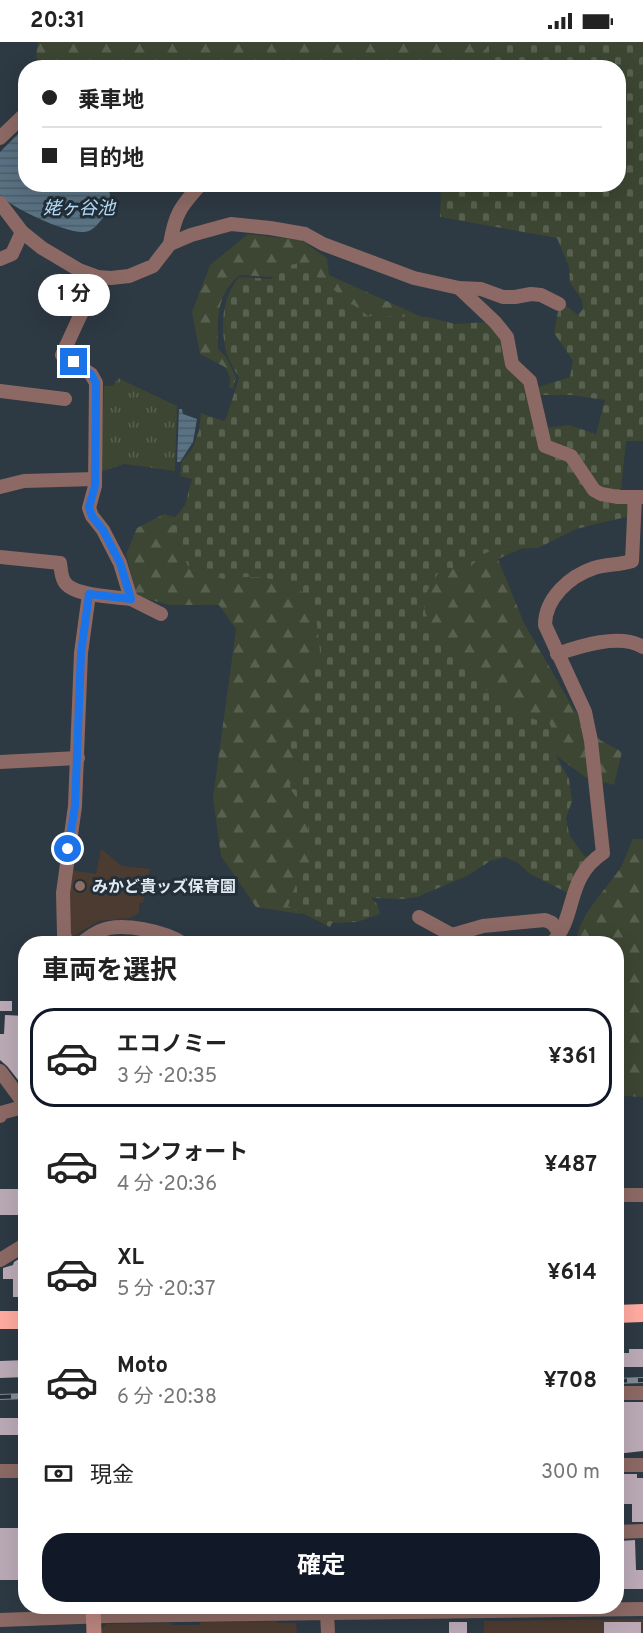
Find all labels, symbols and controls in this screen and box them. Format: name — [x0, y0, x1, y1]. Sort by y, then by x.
text: 20:31 — [30, 8, 85, 35]
text: 乗車地 — [78, 88, 144, 115]
text: 目的地 — [78, 146, 144, 173]
water label: 姥ヶ谷池 — [43, 198, 117, 221]
callout: 1 分 — [38, 275, 110, 317]
text: 1 分 — [58, 282, 91, 308]
route end — [60, 348, 87, 375]
route start — [54, 835, 81, 862]
place label: みかど貴ッズ保育園 — [92, 878, 236, 898]
marker: みかど貴ッズ保育園 — [73, 879, 87, 893]
text: 車両を選択 — [42, 955, 177, 989]
icon: car — [45, 1031, 99, 1085]
text: エコノミー — [117, 1032, 227, 1059]
text: ¥361 — [548, 1044, 597, 1071]
text: 3 分 · 20:35 — [117, 1064, 217, 1090]
icon: car — [45, 1139, 99, 1193]
text: コンフォート — [117, 1140, 248, 1167]
text: ¥487 — [544, 1152, 597, 1179]
text: 4 分 · 20:36 — [117, 1172, 217, 1198]
text: XL — [117, 1245, 144, 1272]
icon: car — [45, 1247, 99, 1301]
text: ¥614 — [547, 1260, 597, 1287]
text: 5 分 · 20:37 — [117, 1277, 215, 1303]
text: Moto — [117, 1353, 168, 1380]
icon: car — [45, 1355, 99, 1409]
text: ¥708 — [544, 1368, 597, 1395]
text: 6 分 · 20:38 — [117, 1385, 217, 1411]
icon: cash — [42, 1457, 75, 1490]
text: 300 m — [541, 1460, 600, 1486]
text: 現金 — [90, 1463, 134, 1490]
button: 確定 — [42, 1533, 600, 1602]

